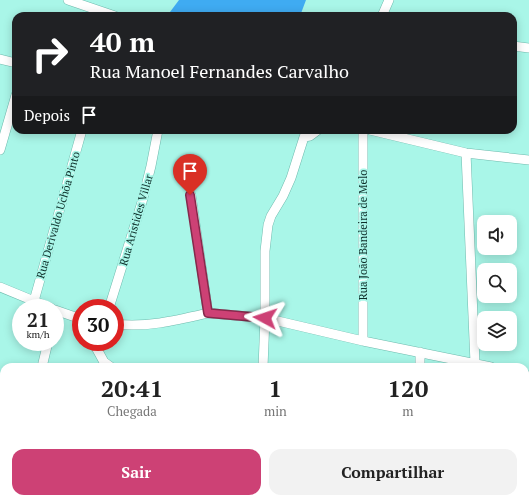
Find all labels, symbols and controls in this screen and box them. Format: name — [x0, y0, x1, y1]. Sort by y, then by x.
text: 40 m — [90, 23, 155, 60]
icon: right — [24, 28, 76, 80]
text: Rua Manoel Fernandes Carvalho — [90, 59, 349, 83]
icon: arrive — [78, 104, 100, 126]
text: Depois — [24, 105, 70, 125]
street label: Rua Derivaldo Uchõa Pinto — [33, 150, 83, 280]
pin — [173, 154, 207, 195]
icon: arrive — [179, 160, 201, 182]
street label: Rua João Bandeira de Melo — [356, 170, 370, 300]
street label: Rua Aristides Villar — [116, 172, 156, 267]
map controls — [477, 215, 517, 351]
button: sound — [477, 215, 517, 255]
button: search — [477, 263, 517, 303]
position arrow — [244, 297, 286, 339]
speed limit sign: 30 — [72, 299, 124, 351]
text: 21 — [27, 306, 49, 333]
button: layers — [477, 311, 517, 351]
text: km/h — [26, 328, 50, 341]
text: 20:41 — [101, 372, 163, 404]
text: 1 — [269, 372, 282, 404]
text: 120 — [388, 372, 428, 404]
text: Chegada — [107, 402, 157, 420]
text: min — [264, 402, 287, 420]
text: m — [402, 402, 414, 420]
button: Sair — [12, 449, 261, 495]
button: Compartilhar — [269, 449, 517, 495]

